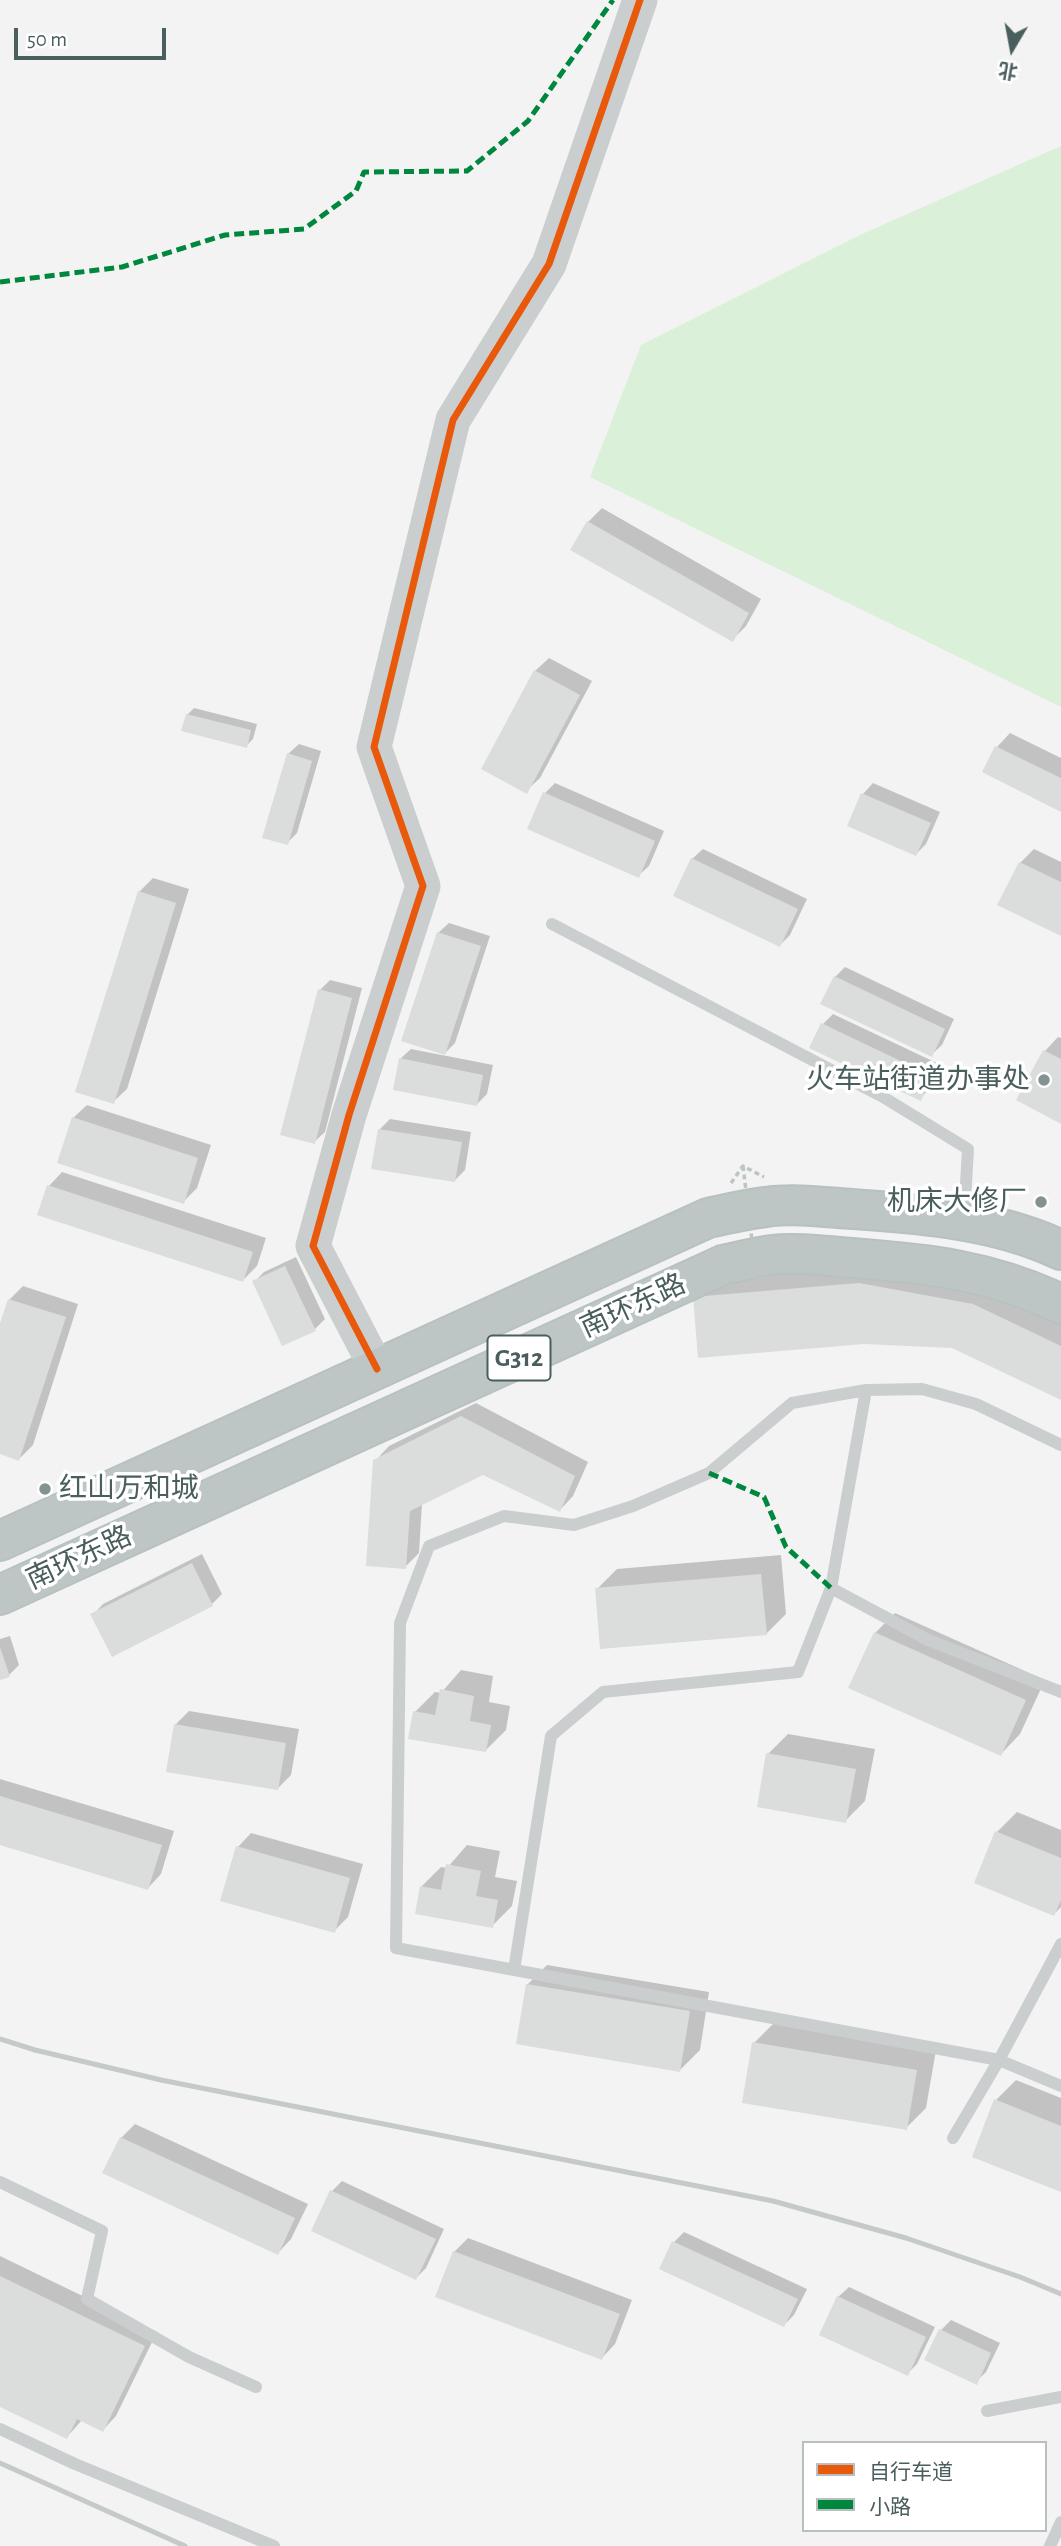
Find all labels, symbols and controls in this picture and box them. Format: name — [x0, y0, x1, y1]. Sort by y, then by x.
scale bar — [18, 14, 170, 58]
north arrow — [977, 14, 1047, 84]
text: 50 m — [27, 29, 67, 50]
text: 北 — [997, 59, 1019, 81]
place label: 火车站街道办事处 — [806, 1063, 1030, 1097]
marker: 火车站街道办事处 — [1036, 1072, 1052, 1088]
place label: 机床大修厂 — [887, 1185, 1027, 1219]
marker: 机床大修厂 — [1033, 1194, 1049, 1210]
street label: 南环东路 — [575, 1267, 691, 1345]
road number: G312 — [488, 1336, 550, 1380]
place label: 红山万和城 — [59, 1472, 199, 1506]
marker: 红山万和城 — [37, 1481, 53, 1497]
street label: 南环东路 — [21, 1519, 137, 1597]
legend — [802, 2441, 1047, 2532]
text: 自行车道 — [869, 2462, 953, 2483]
text: 小路 — [869, 2497, 911, 2518]

